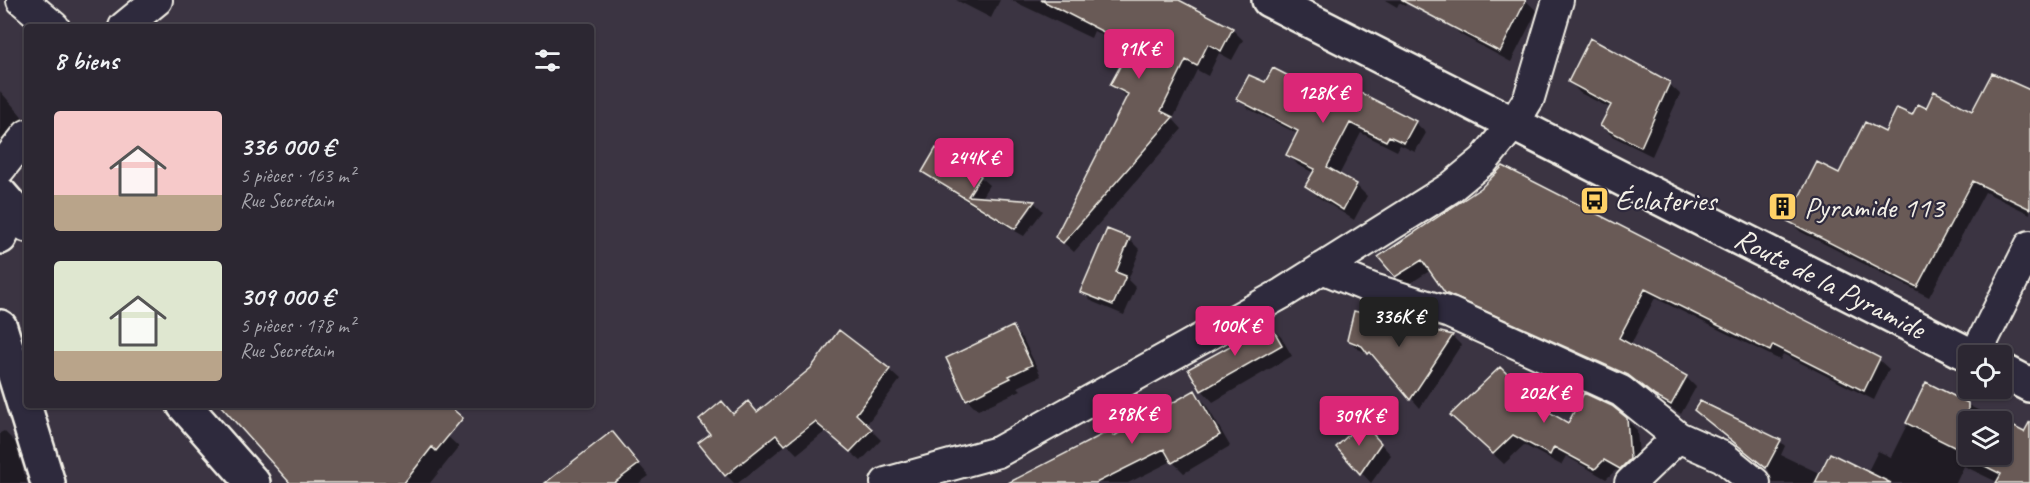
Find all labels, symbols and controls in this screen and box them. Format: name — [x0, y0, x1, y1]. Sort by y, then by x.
pin: 91K € — [1097, 29, 1181, 80]
text: 91K € — [1118, 36, 1160, 61]
text: 8 biens — [54, 44, 118, 77]
icon: filters — [531, 44, 564, 77]
pin: 128K € — [1274, 73, 1372, 124]
text: 128K € — [1298, 80, 1349, 105]
text: 336 000 € — [240, 130, 335, 163]
icon: home — [102, 135, 174, 207]
pin: 244K € — [925, 138, 1023, 189]
text: 244K € — [949, 145, 1000, 170]
text: 5 pièces · 163 m² — [240, 163, 355, 188]
place label: Éclateries — [1615, 181, 1719, 219]
bus stop icon: Éclateries — [1578, 184, 1610, 216]
text: Rue Secrétain — [240, 188, 334, 213]
place label: Pyramide 113 — [1804, 188, 1946, 226]
building icon: Pyramide 113 — [1767, 191, 1799, 223]
street label: Route de la Pyramide — [1728, 219, 1934, 348]
text: 309 000 € — [240, 280, 334, 313]
icon: home — [102, 285, 174, 357]
pin: 336K € — [1350, 297, 1448, 348]
text: 336K € — [1373, 304, 1425, 329]
pin: 100K € — [1186, 306, 1284, 357]
text: 5 pièces · 178 m² — [240, 313, 355, 338]
text: 100K € — [1210, 313, 1261, 338]
text: Rue Secrétain — [240, 338, 334, 363]
map controls — [1958, 345, 2012, 465]
button: locate — [1958, 345, 2012, 399]
pin: 202K € — [1495, 373, 1593, 424]
text: 202K € — [1519, 380, 1570, 405]
pin: 298K € — [1083, 394, 1181, 445]
pin: 309K € — [1310, 396, 1408, 447]
text: 298K € — [1107, 401, 1157, 426]
text: 309K € — [1334, 403, 1384, 428]
button: layers — [1958, 411, 2012, 465]

